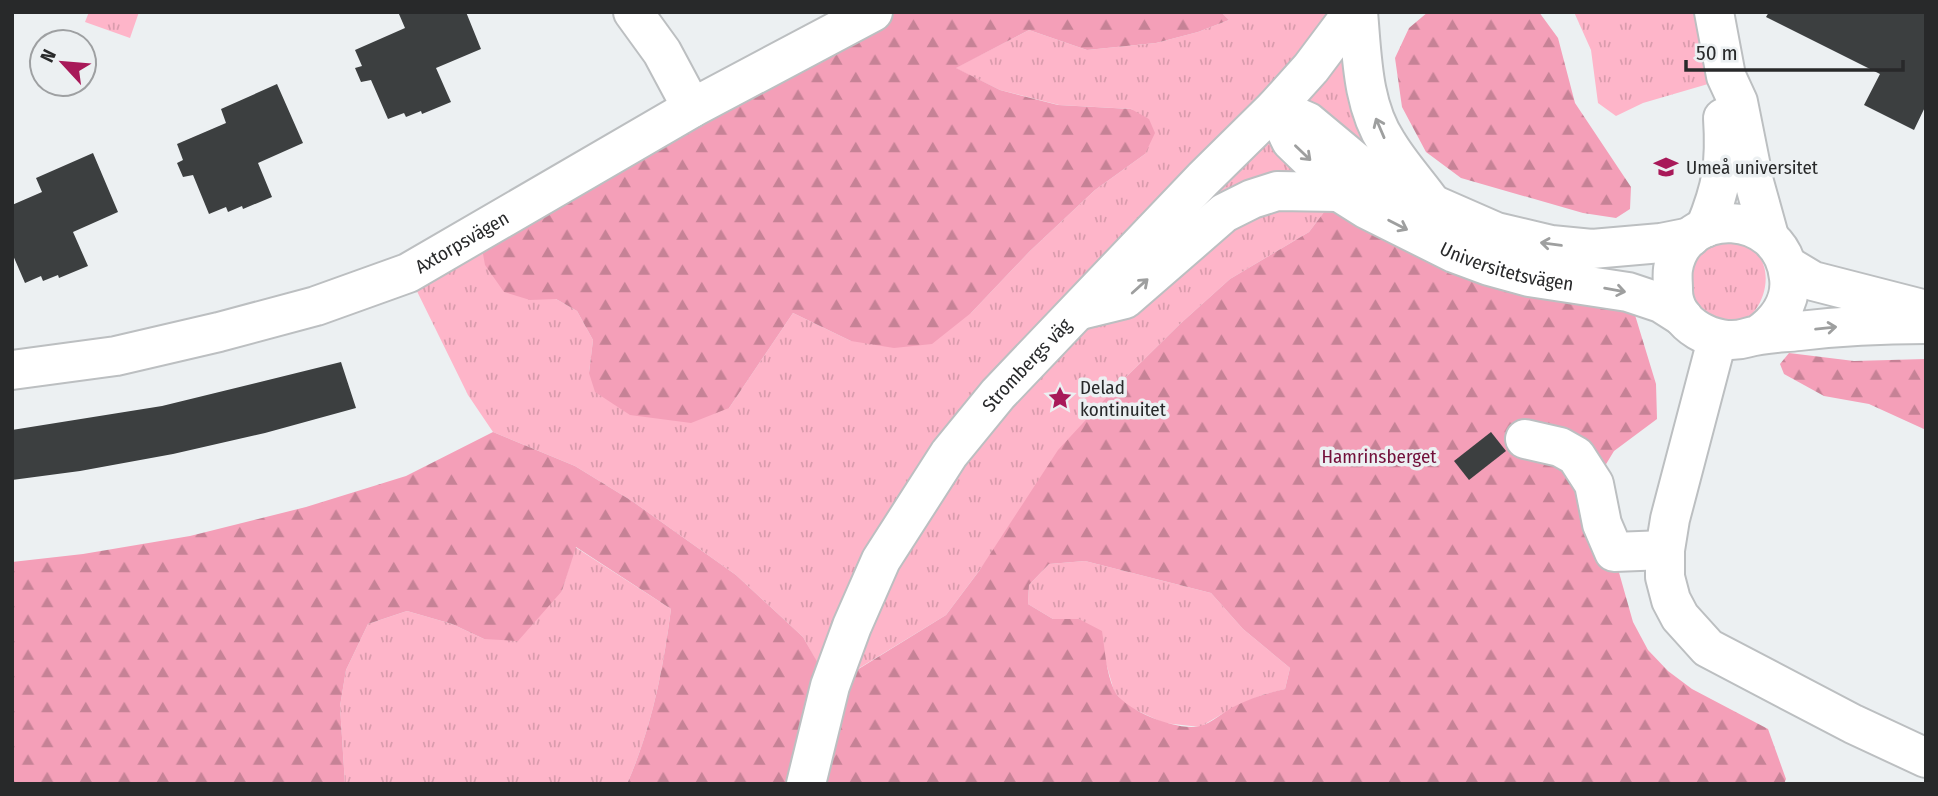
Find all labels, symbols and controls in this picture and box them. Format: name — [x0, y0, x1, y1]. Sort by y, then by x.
north arrow — [28, 28, 98, 98]
scale bar — [1686, 28, 1903, 72]
text: 50 m — [1696, 40, 1738, 66]
text: N — [35, 46, 61, 66]
one-way arrow — [1373, 118, 1386, 139]
one-way arrow — [1294, 144, 1311, 161]
school or university icon: Umeå universitet — [1652, 153, 1680, 181]
place label: Umeå universitet — [1686, 156, 1819, 179]
street label: Axtorpsvägen — [411, 206, 513, 278]
one-way arrow — [1387, 219, 1408, 233]
street label: Universitetsvägen — [1436, 236, 1575, 295]
one-way arrow — [1540, 238, 1562, 251]
one-way arrow — [1131, 278, 1149, 294]
one-way arrow — [1603, 283, 1625, 297]
street label: Strombergs väg — [977, 313, 1076, 416]
one-way arrow — [1814, 321, 1836, 334]
place label: Delad kontinuitet — [1080, 376, 1167, 421]
place icon: Delad kontinuitet — [1046, 384, 1074, 412]
park label: Hamrinsberget — [1321, 445, 1437, 468]

